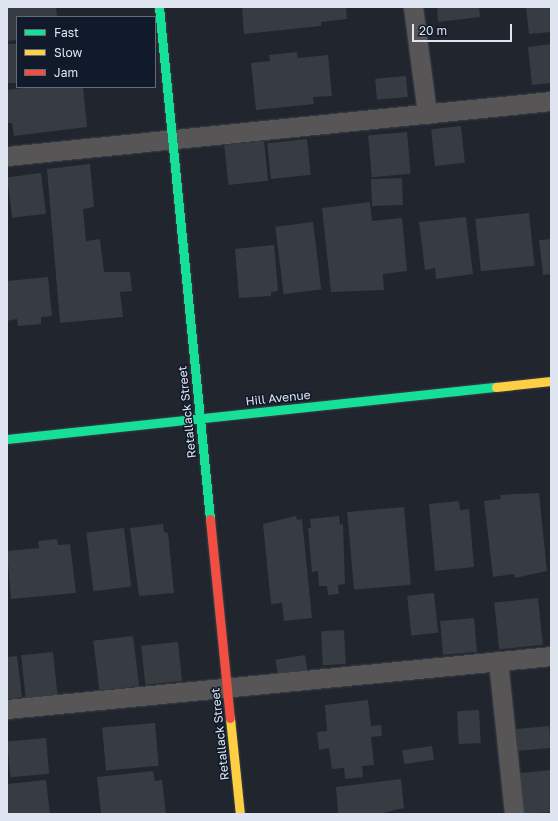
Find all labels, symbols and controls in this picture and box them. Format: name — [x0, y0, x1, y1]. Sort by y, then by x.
legend — [16, 16, 156, 88]
scale bar — [414, 16, 514, 42]
text: 20 m — [419, 23, 447, 38]
text: Fast — [54, 25, 79, 40]
text: Slow — [54, 45, 82, 60]
text: Jam — [54, 65, 78, 80]
street label: Retallack Street — [175, 365, 199, 459]
street label: Hill Avenue — [245, 387, 311, 409]
street label: Retallack Street — [208, 687, 232, 781]

